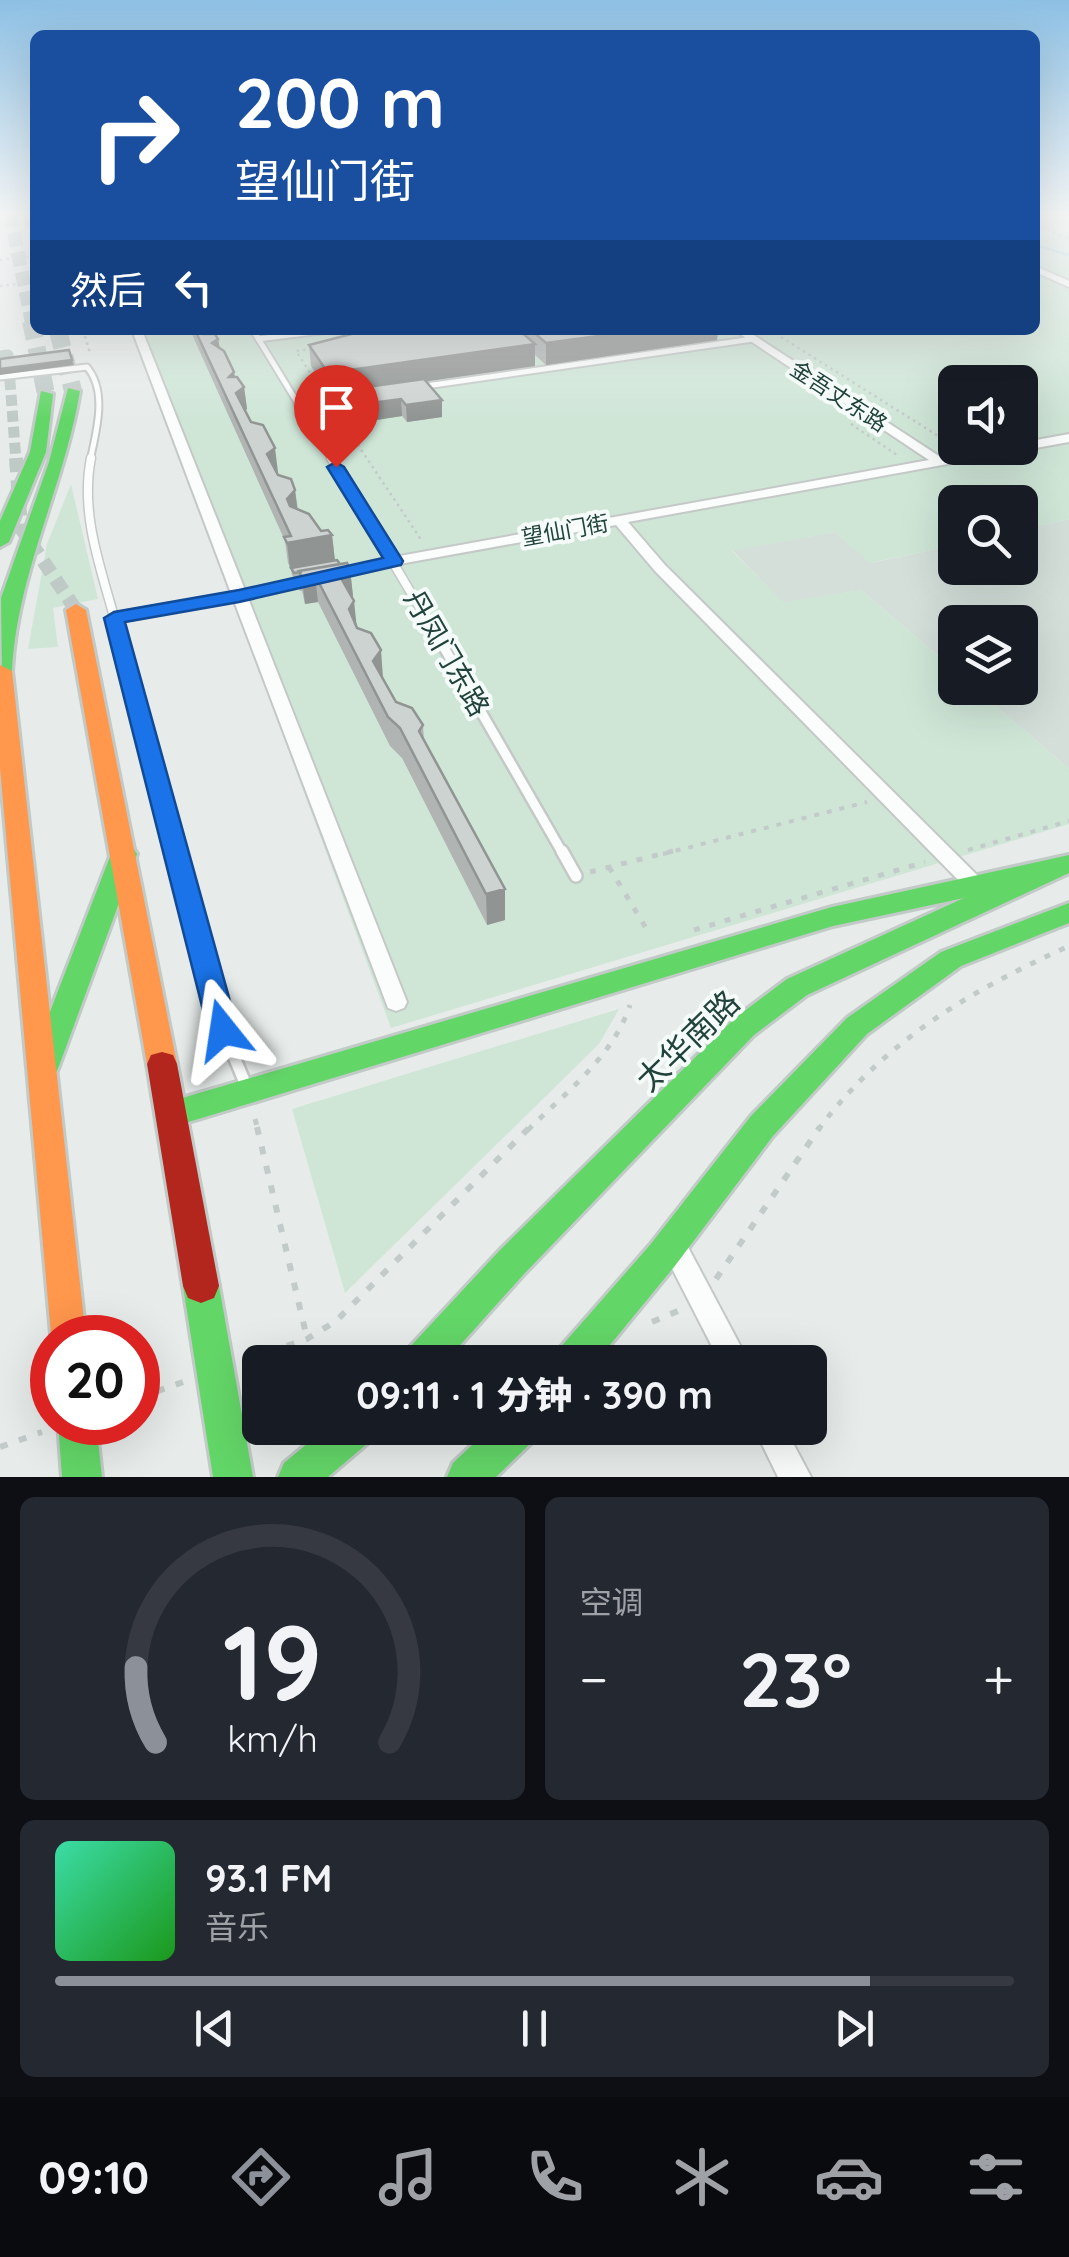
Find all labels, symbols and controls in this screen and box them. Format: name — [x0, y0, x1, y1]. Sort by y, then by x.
text: 200 m — [235, 58, 445, 146]
icon: right — [70, 70, 200, 200]
text: 望仙门街 — [235, 152, 415, 208]
icon: left — [166, 260, 221, 315]
text: 然后 — [70, 266, 146, 314]
street label: 金吾丈东路 — [785, 354, 893, 438]
pin — [294, 365, 379, 468]
map controls — [938, 365, 1038, 705]
button: sound — [938, 365, 1038, 465]
icon: arrive — [309, 380, 364, 435]
button: search — [938, 485, 1038, 585]
street label: 望仙门街 — [519, 509, 611, 551]
street label: 丹凤门东路 — [397, 583, 498, 722]
button: layers — [938, 605, 1038, 705]
position arrow — [171, 978, 275, 1082]
street label: 太华南路 — [627, 981, 747, 1099]
speed limit sign: 20 — [30, 1315, 160, 1445]
text: 09:11 · 1 分钟 · 390 m — [356, 1371, 713, 1419]
text: 空调 — [580, 1582, 644, 1622]
text: 19 — [222, 1596, 322, 1726]
text: 23° — [739, 1632, 852, 1726]
text: − — [580, 1644, 608, 1713]
text: + — [983, 1644, 1014, 1713]
text: km/h — [227, 1716, 318, 1761]
text: 93.1 FM — [205, 1854, 332, 1902]
text: 音乐 — [205, 1907, 269, 1947]
icon: previous — [187, 2001, 242, 2056]
icon: pause — [507, 2001, 562, 2056]
icon: next — [827, 2001, 882, 2056]
icon: directions — [226, 2142, 296, 2212]
icon: music — [373, 2142, 443, 2212]
icon: phone — [520, 2142, 590, 2212]
icon: climate — [667, 2142, 737, 2212]
icon: car — [814, 2142, 884, 2212]
icon: filters — [961, 2142, 1031, 2212]
text: 09:10 — [38, 2149, 149, 2205]

